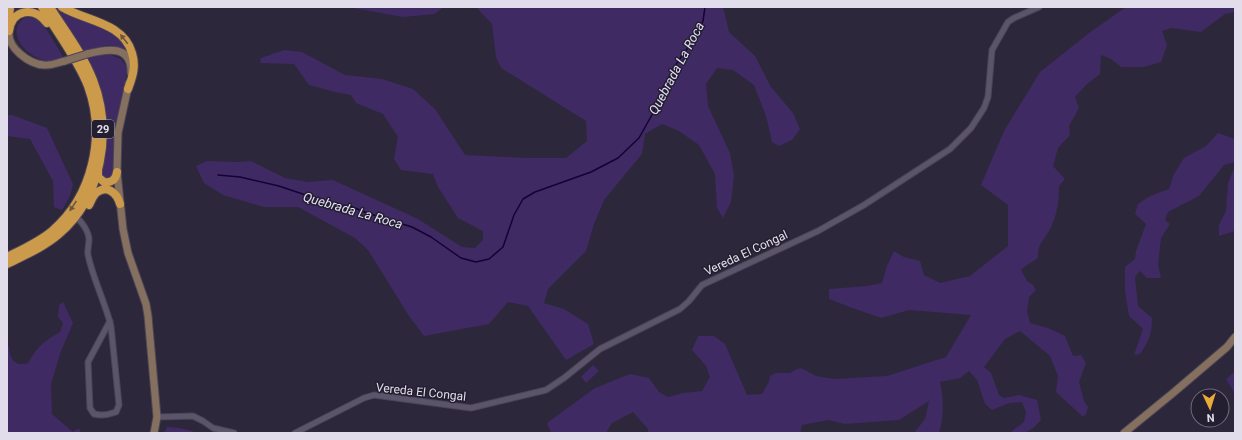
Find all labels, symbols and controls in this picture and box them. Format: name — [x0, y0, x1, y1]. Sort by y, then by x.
water label: Quebrada La Roca — [646, 19, 707, 117]
one-way arrow — [120, 34, 129, 45]
road number: 29 — [92, 120, 114, 138]
water label: Quebrada La Roca — [301, 189, 404, 232]
one-way arrow — [69, 201, 77, 211]
street label: Vereda El Congal — [702, 228, 790, 278]
street label: Vereda El Congal — [375, 380, 467, 404]
north arrow — [1190, 388, 1230, 428]
text: N — [1206, 411, 1215, 424]

